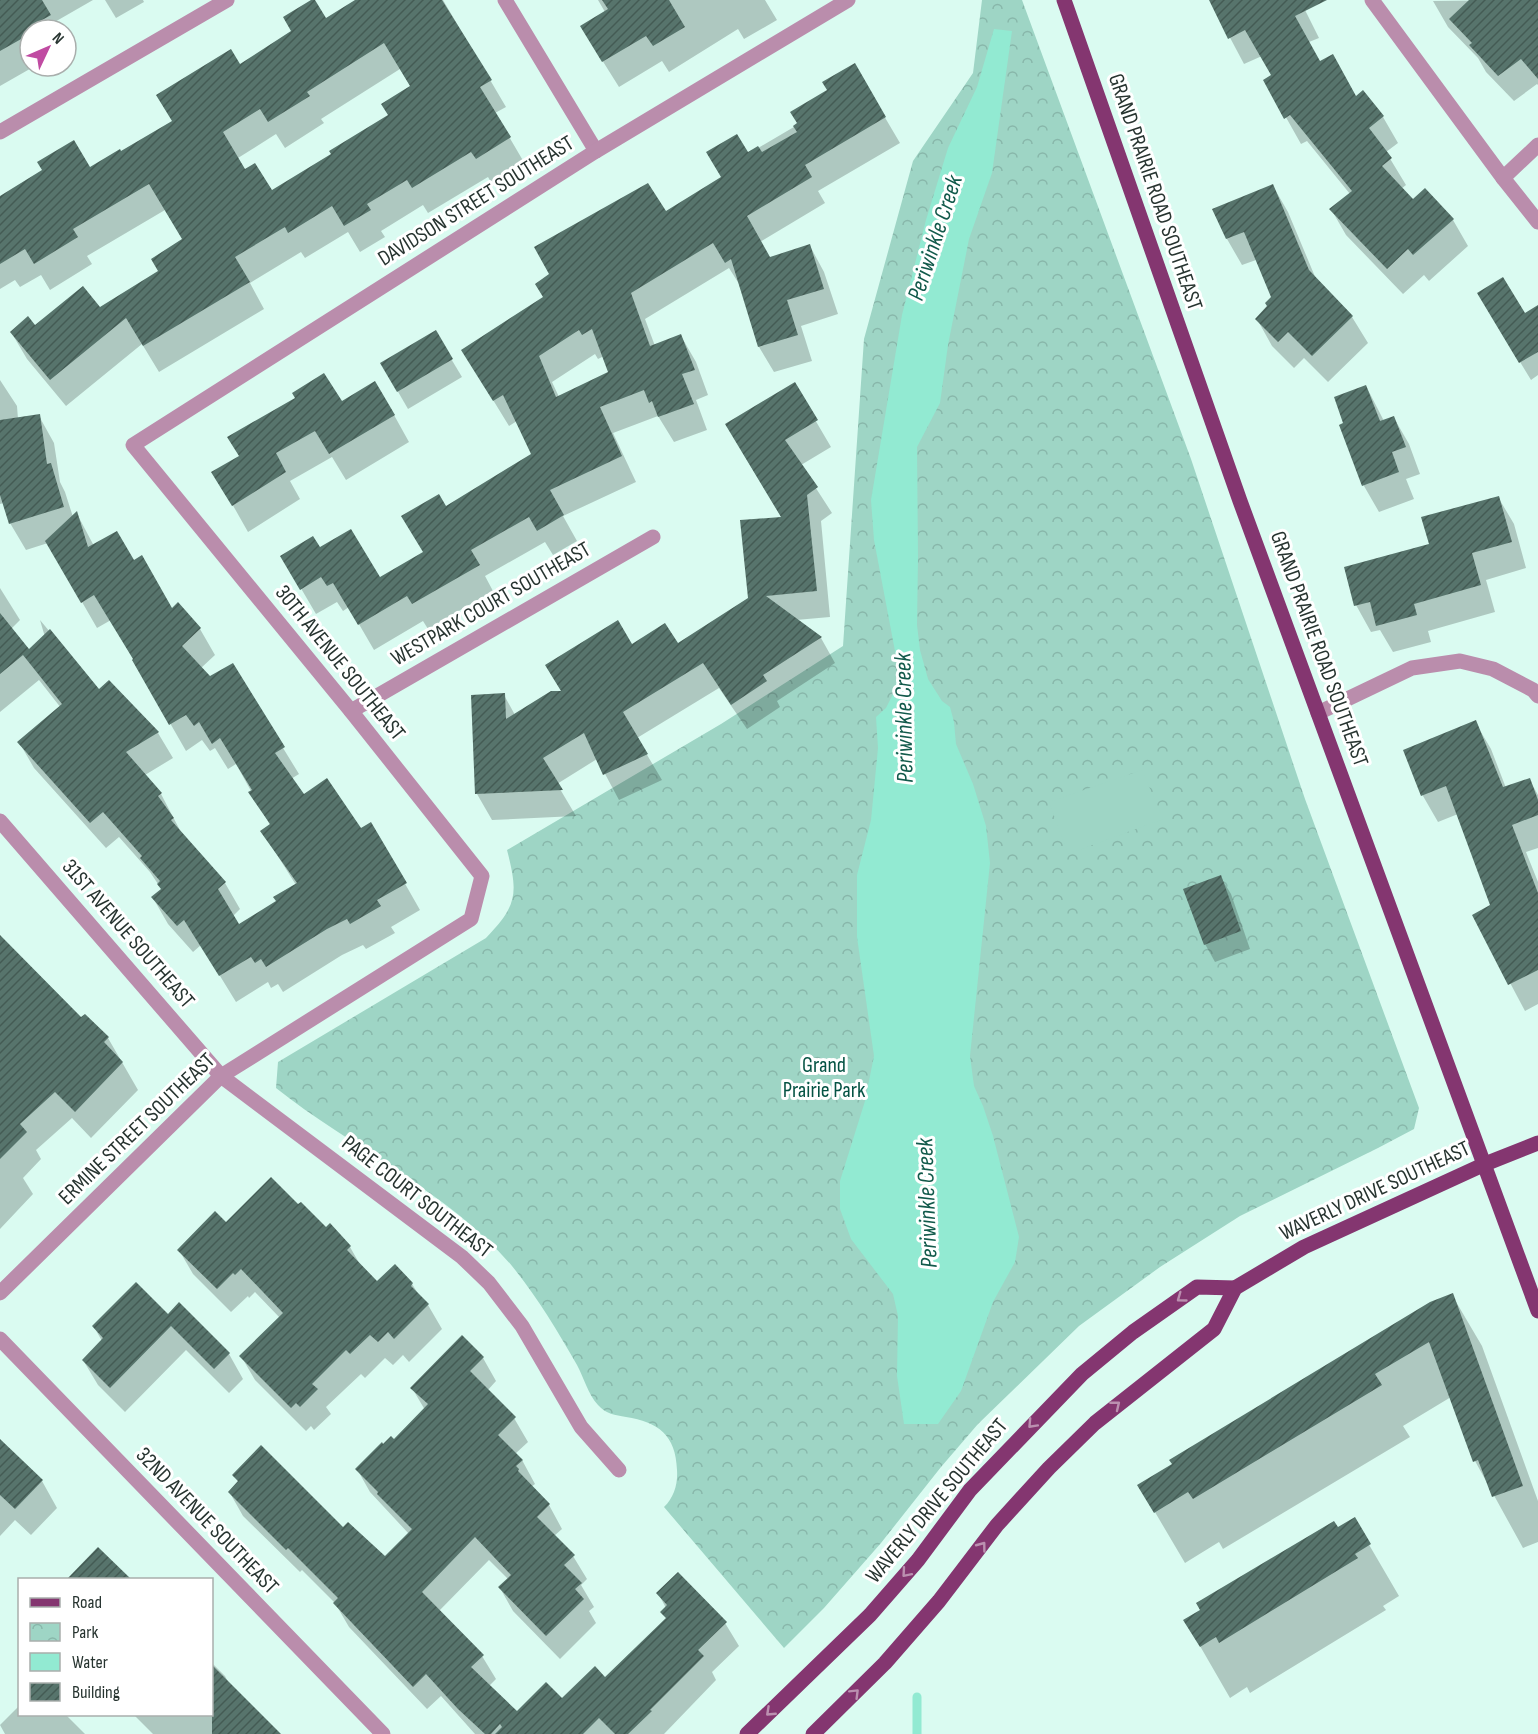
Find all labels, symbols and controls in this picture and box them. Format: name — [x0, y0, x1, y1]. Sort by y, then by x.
north arrow — [18, 18, 78, 78]
text: N — [48, 29, 68, 48]
street label: GRAND PRAIRIE ROAD SOUTHEAST — [1102, 70, 1208, 314]
street label: DAVIDSON STREET SOUTHEAST — [373, 130, 579, 272]
water label: Periwinkle Creek — [901, 171, 969, 304]
street label: GRAND PRAIRIE ROAD SOUTHEAST — [1264, 528, 1374, 770]
street label: WESTPARK COURT SOUTHEAST — [387, 536, 596, 672]
street label: 30TH AVENUE SOUTHEAST — [269, 580, 411, 746]
water label: Periwinkle Creek — [888, 652, 920, 783]
street label: 31ST AVENUE SOUTHEAST — [56, 854, 200, 1014]
street label: ERMINE STREET SOUTHEAST — [53, 1047, 221, 1211]
park label: Grand Prairie Park — [783, 1052, 866, 1104]
street label: PAGE COURT SOUTHEAST — [336, 1130, 498, 1264]
street label: WAVERLY DRIVE SOUTHEAST — [1276, 1135, 1474, 1247]
water label: Periwinkle Creek — [910, 1136, 944, 1268]
one-way arrow — [1176, 1291, 1187, 1302]
one-way arrow — [1110, 1402, 1121, 1413]
street label: WAVERLY DRIVE SOUTHEAST — [860, 1413, 1014, 1589]
one-way arrow — [1028, 1417, 1039, 1427]
street label: 32ND AVENUE SOUTHEAST — [130, 1442, 284, 1600]
one-way arrow — [974, 1541, 985, 1552]
one-way arrow — [903, 1566, 914, 1577]
legend — [18, 1578, 213, 1716]
text: Road — [72, 1592, 102, 1613]
text: Park — [72, 1622, 98, 1643]
text: Water — [72, 1652, 108, 1673]
text: Building — [72, 1682, 120, 1703]
one-way arrow — [848, 1689, 858, 1700]
one-way arrow — [767, 1705, 777, 1716]

